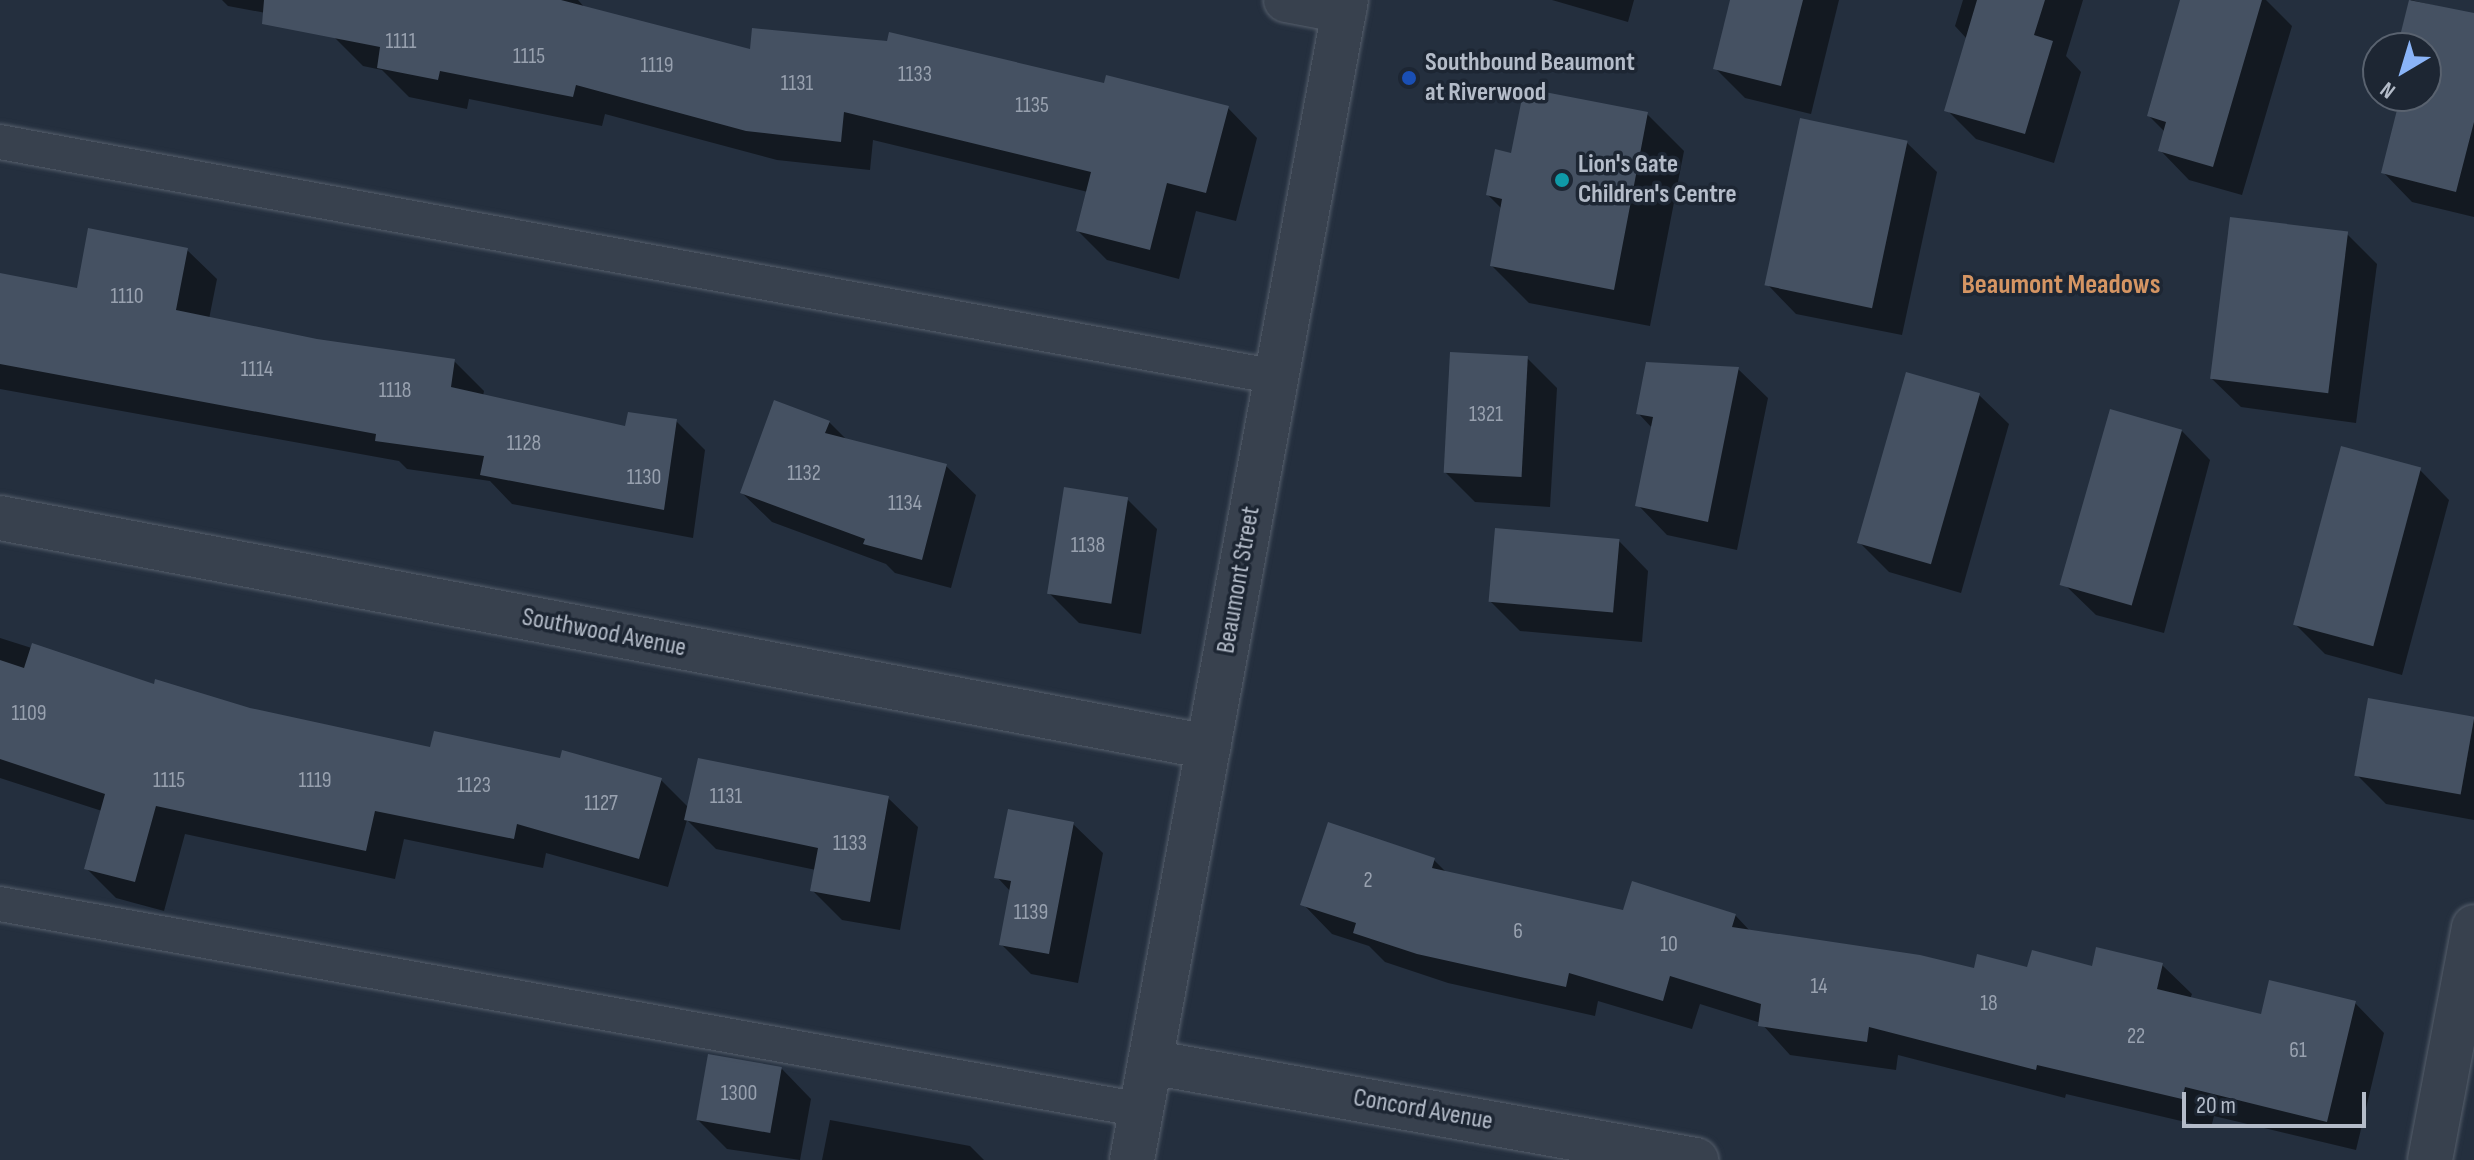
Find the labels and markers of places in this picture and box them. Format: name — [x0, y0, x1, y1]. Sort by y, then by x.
place label: Southbound Beaumont at Riverwood — [1425, 47, 1635, 108]
marker: Southbound Beaumont at Riverwood — [1400, 69, 1418, 87]
place label: Lion's Gate Children's Centre — [1578, 149, 1737, 210]
marker: Lion's Gate Children's Centre — [1553, 171, 1571, 189]

